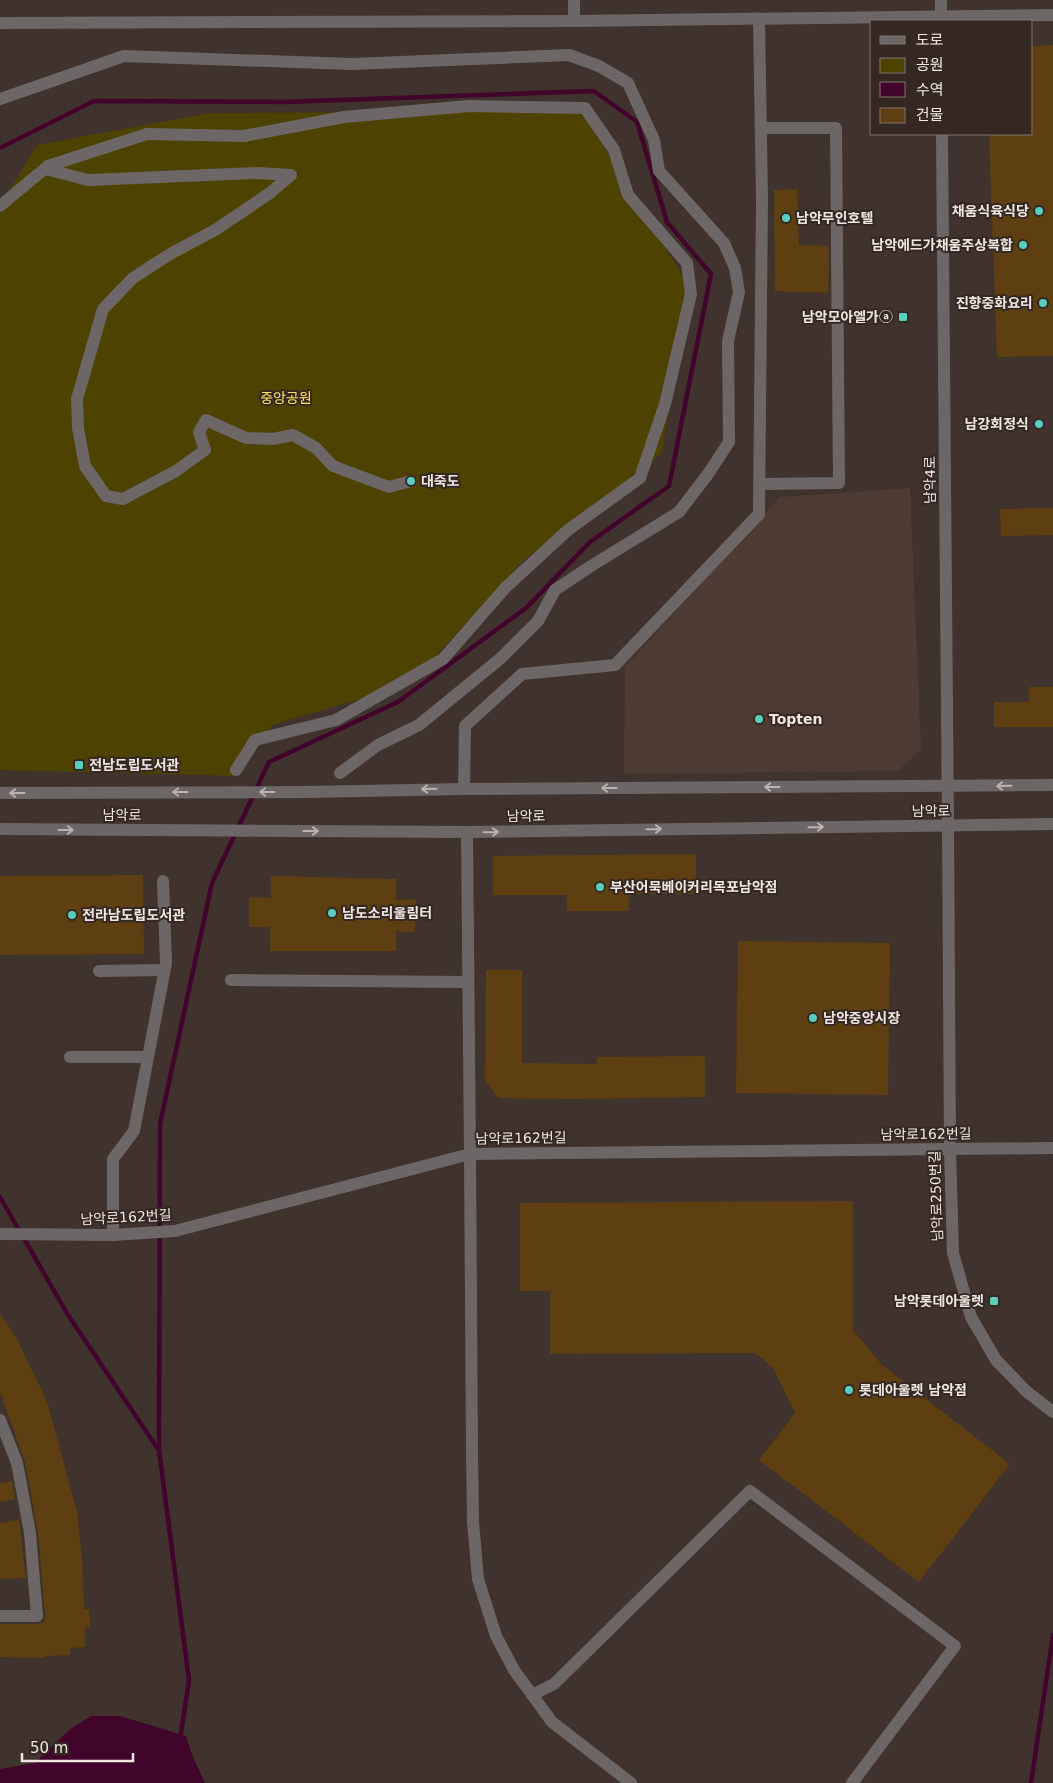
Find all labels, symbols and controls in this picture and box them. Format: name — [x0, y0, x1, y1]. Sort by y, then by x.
legend — [870, 20, 1033, 135]
text: 도로 — [916, 31, 944, 49]
text: 공원 — [916, 56, 944, 74]
text: 수역 — [916, 81, 944, 99]
text: 건물 — [916, 106, 944, 124]
place label: 채움식육식당 — [952, 203, 1029, 219]
marker: 채움식육식당 — [1033, 205, 1045, 217]
place label: 남악무인호텔 — [796, 210, 873, 226]
marker: 남악무인호텔 — [780, 212, 792, 224]
place label: 남악에드가채움주상복합 — [871, 237, 1013, 253]
marker: 남악에드가채움주상복합 — [1017, 239, 1029, 251]
place label: 진향중화요리 — [956, 295, 1033, 311]
marker: 진향중화요리 — [1037, 297, 1049, 309]
place label: 남악모아엘가ⓐ — [802, 309, 893, 325]
marker: 남악모아엘가ⓐ — [897, 311, 909, 323]
park label: 중앙공원 — [260, 390, 312, 406]
place label: 남강회정식 — [965, 416, 1029, 432]
marker: 남강회정식 — [1033, 418, 1045, 430]
street label: 남악4로 — [922, 456, 938, 504]
place label: 대죽도 — [421, 473, 460, 489]
marker: 대죽도 — [405, 475, 417, 487]
place label: Topten — [769, 711, 822, 727]
marker: Topten — [753, 713, 765, 725]
place label: 전남도립도서관 — [89, 757, 179, 773]
marker: 전남도립도서관 — [73, 759, 85, 771]
one-way arrow — [997, 781, 1013, 790]
one-way arrow — [764, 782, 780, 792]
one-way arrow — [602, 783, 618, 793]
one-way arrow — [422, 785, 438, 794]
one-way arrow — [172, 787, 188, 797]
one-way arrow — [259, 787, 276, 797]
one-way arrow — [9, 788, 26, 798]
street label: 남악로 — [912, 803, 951, 819]
street label: 남악로 — [103, 807, 141, 823]
street label: 남악로 — [507, 808, 546, 824]
one-way arrow — [808, 822, 824, 832]
one-way arrow — [646, 824, 662, 834]
one-way arrow — [58, 825, 74, 835]
one-way arrow — [303, 826, 319, 836]
one-way arrow — [483, 827, 499, 837]
place label: 부산어묵베이커리목포남악점 — [610, 879, 777, 895]
marker: 부산어묵베이커리목포남악점 — [594, 881, 606, 893]
place label: 남도소리울림터 — [342, 905, 432, 921]
place label: 전라남도립도서관 — [82, 907, 185, 923]
marker: 남도소리울림터 — [326, 907, 338, 919]
marker: 전라남도립도서관 — [66, 909, 78, 921]
place label: 남악중앙시장 — [823, 1010, 900, 1026]
marker: 남악중앙시장 — [807, 1012, 819, 1024]
street label: 남악로162번길 — [880, 1125, 972, 1143]
street label: 남악로162번길 — [475, 1129, 567, 1147]
street label: 남악로250번길 — [926, 1150, 946, 1242]
street label: 남악로162번길 — [80, 1207, 172, 1227]
place label: 남악롯데아울렛 — [894, 1293, 984, 1309]
marker: 남악롯데아울렛 — [988, 1295, 1000, 1307]
place label: 롯데아울렛 남악점 — [859, 1382, 967, 1398]
marker: 롯데아울렛 남악점 — [843, 1384, 855, 1396]
scale bar — [22, 1730, 134, 1762]
text: 50 m — [30, 1739, 68, 1757]

